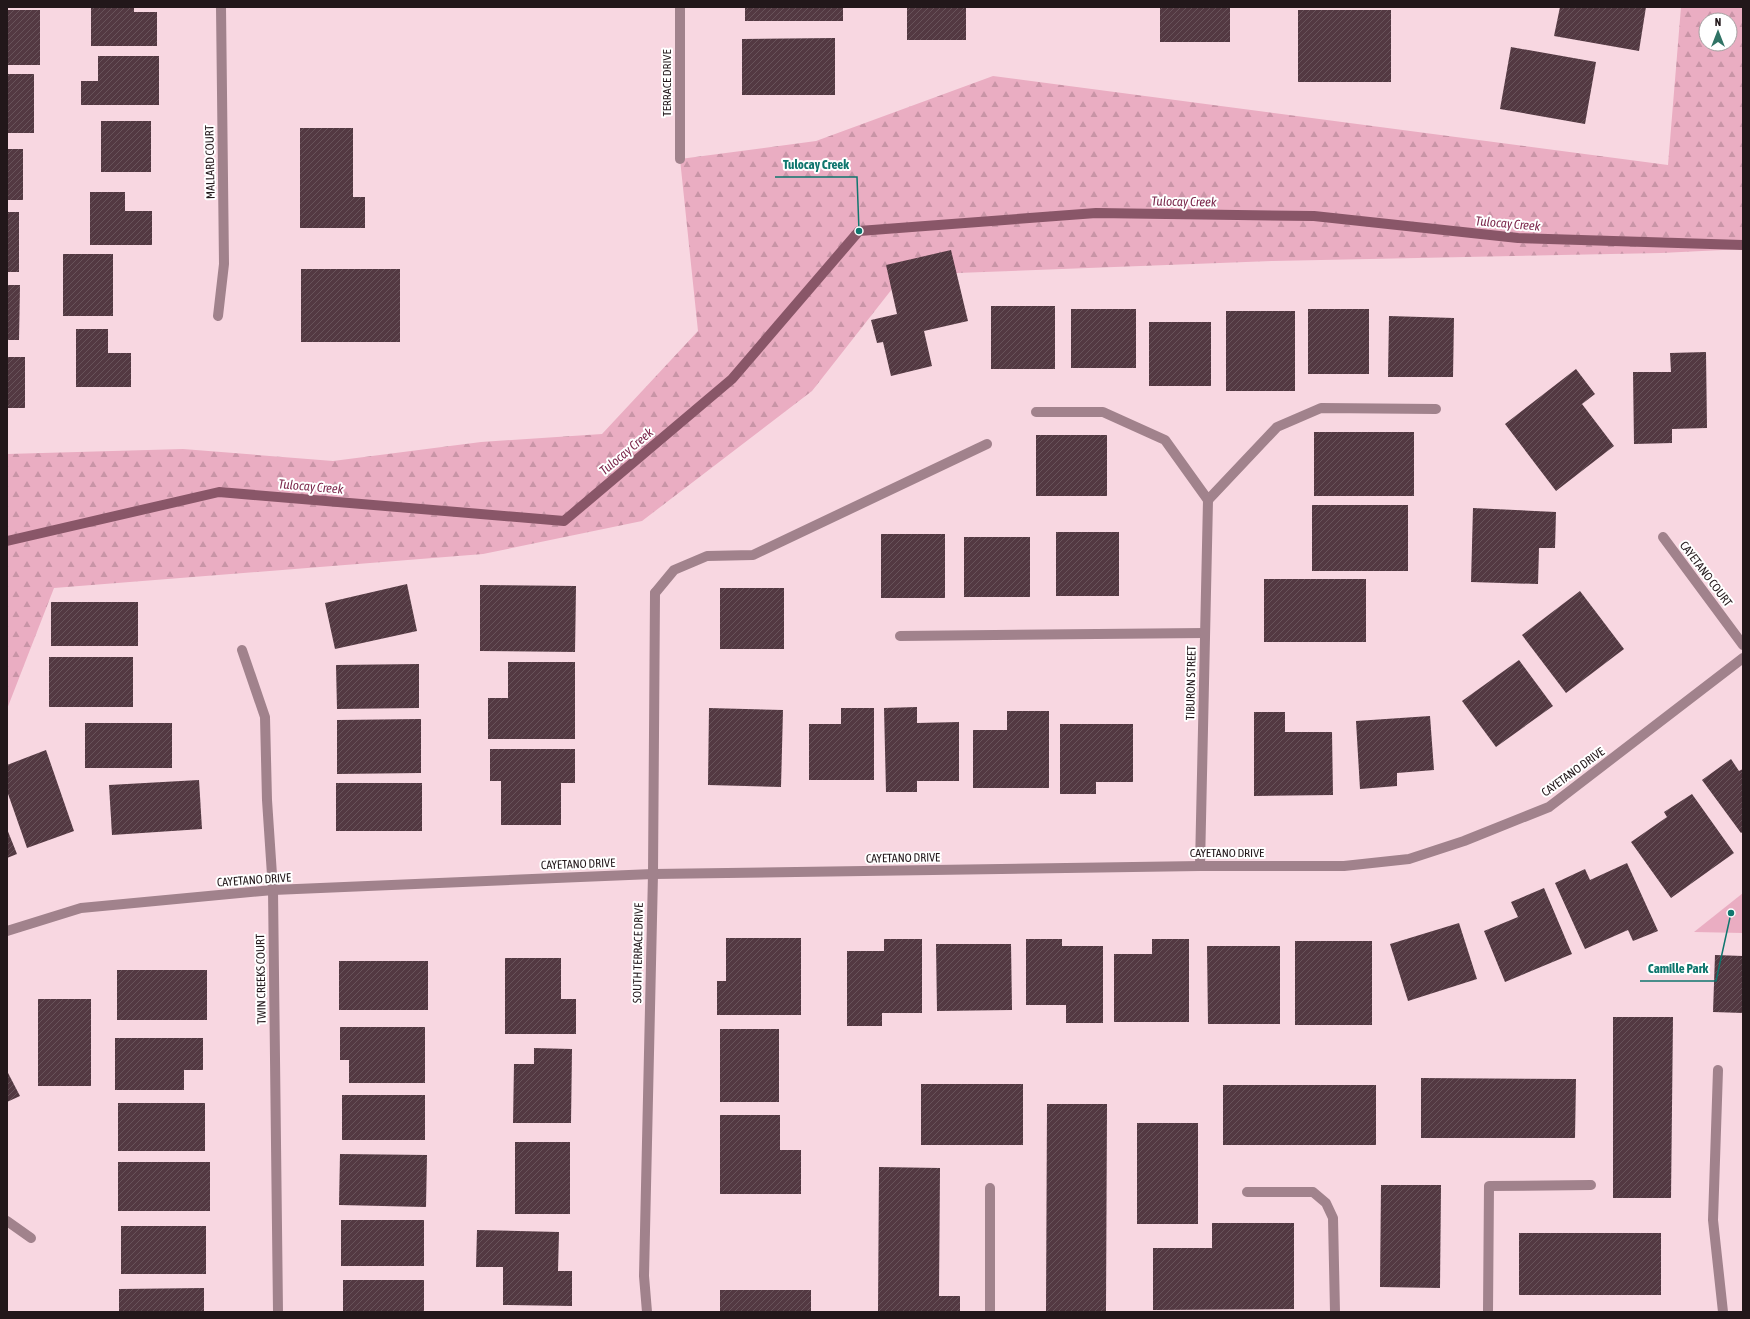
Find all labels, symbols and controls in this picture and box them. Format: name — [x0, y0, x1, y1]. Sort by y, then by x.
north arrow — [1698, 12, 1738, 52]
text: N — [1715, 16, 1721, 28]
street label: TERRACE DRIVE — [660, 49, 674, 117]
street label: MALLARD COURT — [202, 124, 218, 199]
callout: Tulocay Creek — [775, 152, 857, 177]
text: Tulocay Creek — [783, 157, 849, 172]
water label: Tulocay Creek — [1151, 193, 1217, 210]
water label: Tulocay Creek — [1475, 213, 1541, 234]
water label: Tulocay Creek — [597, 424, 656, 478]
water label: Tulocay Creek — [278, 476, 344, 497]
street label: CAYETANO COURT — [1677, 539, 1736, 610]
street label: TIBURON STREET — [1183, 645, 1199, 720]
street label: CAYETANO DRIVE — [1539, 744, 1607, 800]
street label: CAYETANO DRIVE — [1190, 846, 1264, 860]
street label: CAYETANO DRIVE — [866, 850, 940, 866]
street label: CAYETANO DRIVE — [541, 856, 615, 872]
street label: CAYETANO DRIVE — [216, 870, 292, 890]
street label: SOUTH TERRACE DRIVE — [630, 903, 646, 1003]
street label: TWIN CREEKS COURT — [253, 933, 269, 1024]
callout: Camille Park — [1640, 956, 1716, 981]
text: Camille Park — [1648, 961, 1708, 976]

